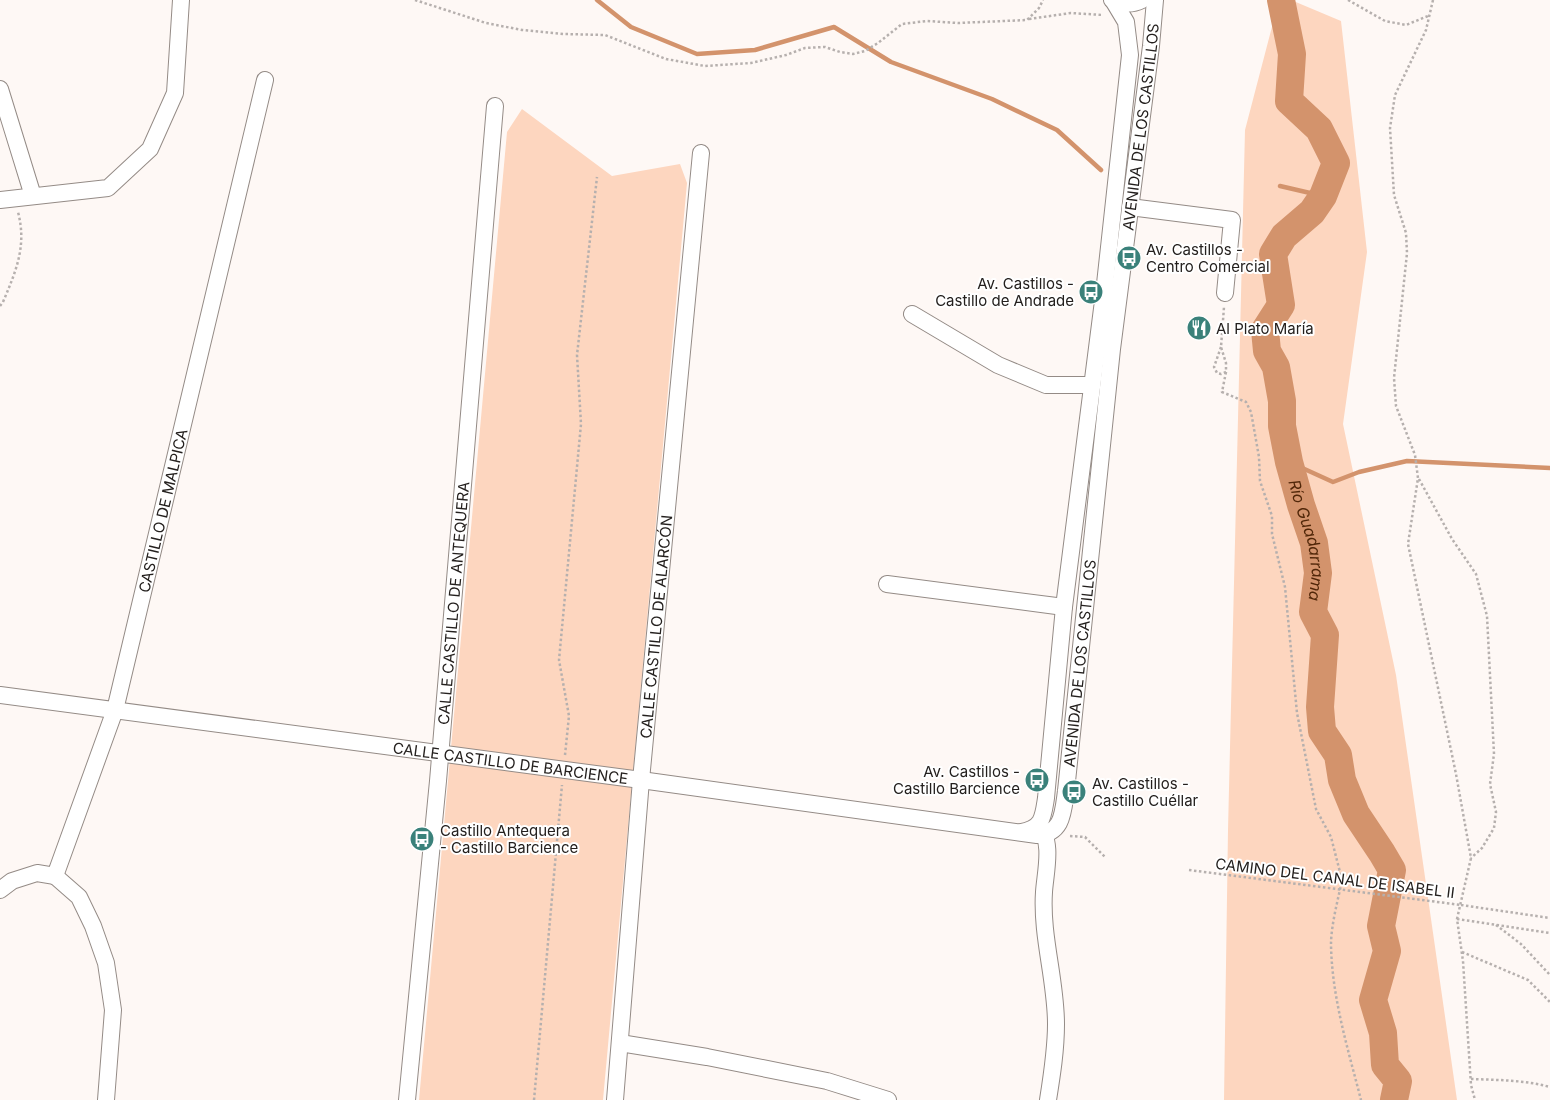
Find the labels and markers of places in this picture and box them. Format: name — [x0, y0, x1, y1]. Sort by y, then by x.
place label: Av. Castillos - Centro Comercial — [1146, 240, 1270, 276]
bus stop icon: Av. Castillos - Centro Comercial — [1116, 245, 1142, 271]
place label: Av. Castillos - Castillo de Andrade — [935, 274, 1074, 310]
bus stop icon: Av. Castillos - Castillo de Andrade — [1078, 279, 1104, 305]
restaurant icon: Al Plato María — [1186, 315, 1212, 341]
place label: Al Plato María — [1216, 319, 1314, 338]
place label: Av. Castillos - Castillo Barcience — [893, 762, 1020, 798]
bus stop icon: Av. Castillos - Castillo Barcience — [1024, 767, 1050, 793]
place label: Av. Castillos - Castillo Cuéllar — [1092, 774, 1199, 810]
bus stop icon: Av. Castillos - Castillo Cuéllar — [1061, 779, 1087, 805]
place label: Castillo Antequera - Castillo Barcience — [440, 821, 578, 857]
bus stop icon: Castillo Antequera - Castillo Barcience — [409, 826, 435, 852]

